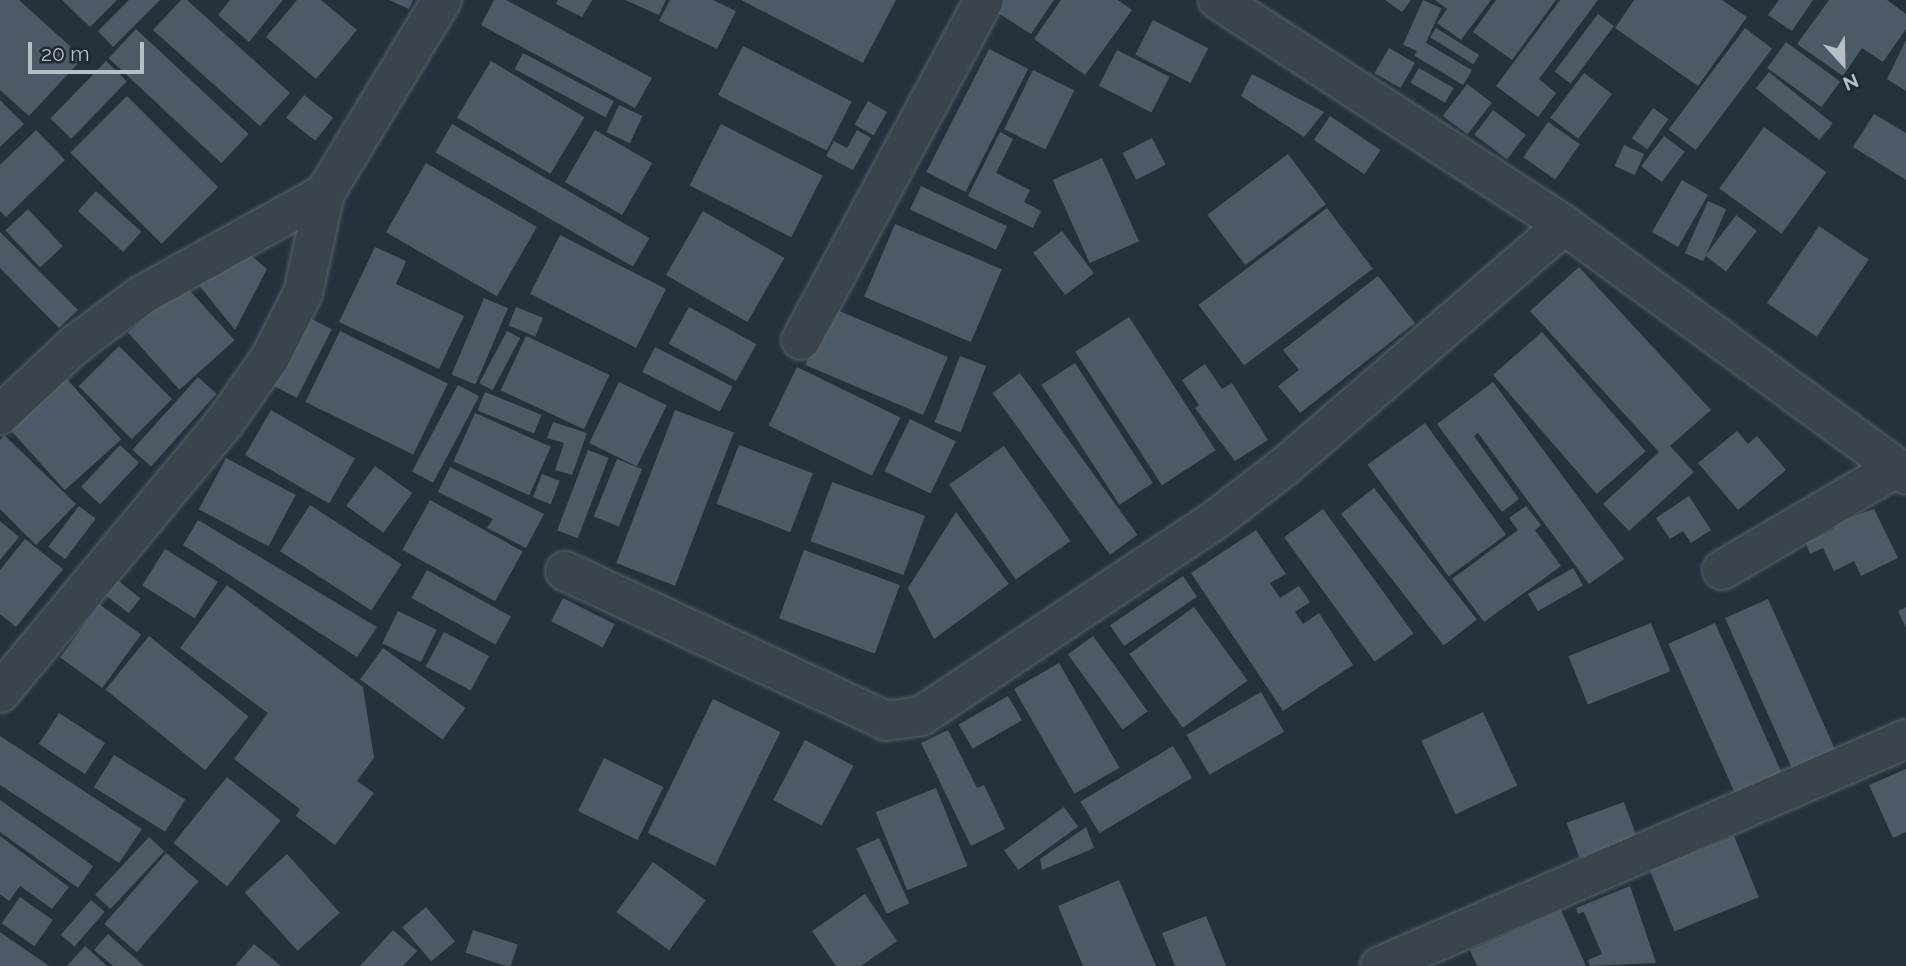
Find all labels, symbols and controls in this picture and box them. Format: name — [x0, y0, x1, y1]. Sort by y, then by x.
scale bar — [32, 28, 147, 72]
north arrow — [1808, 28, 1878, 98]
text: 20 m — [41, 41, 89, 66]
text: N — [1840, 70, 1862, 95]

